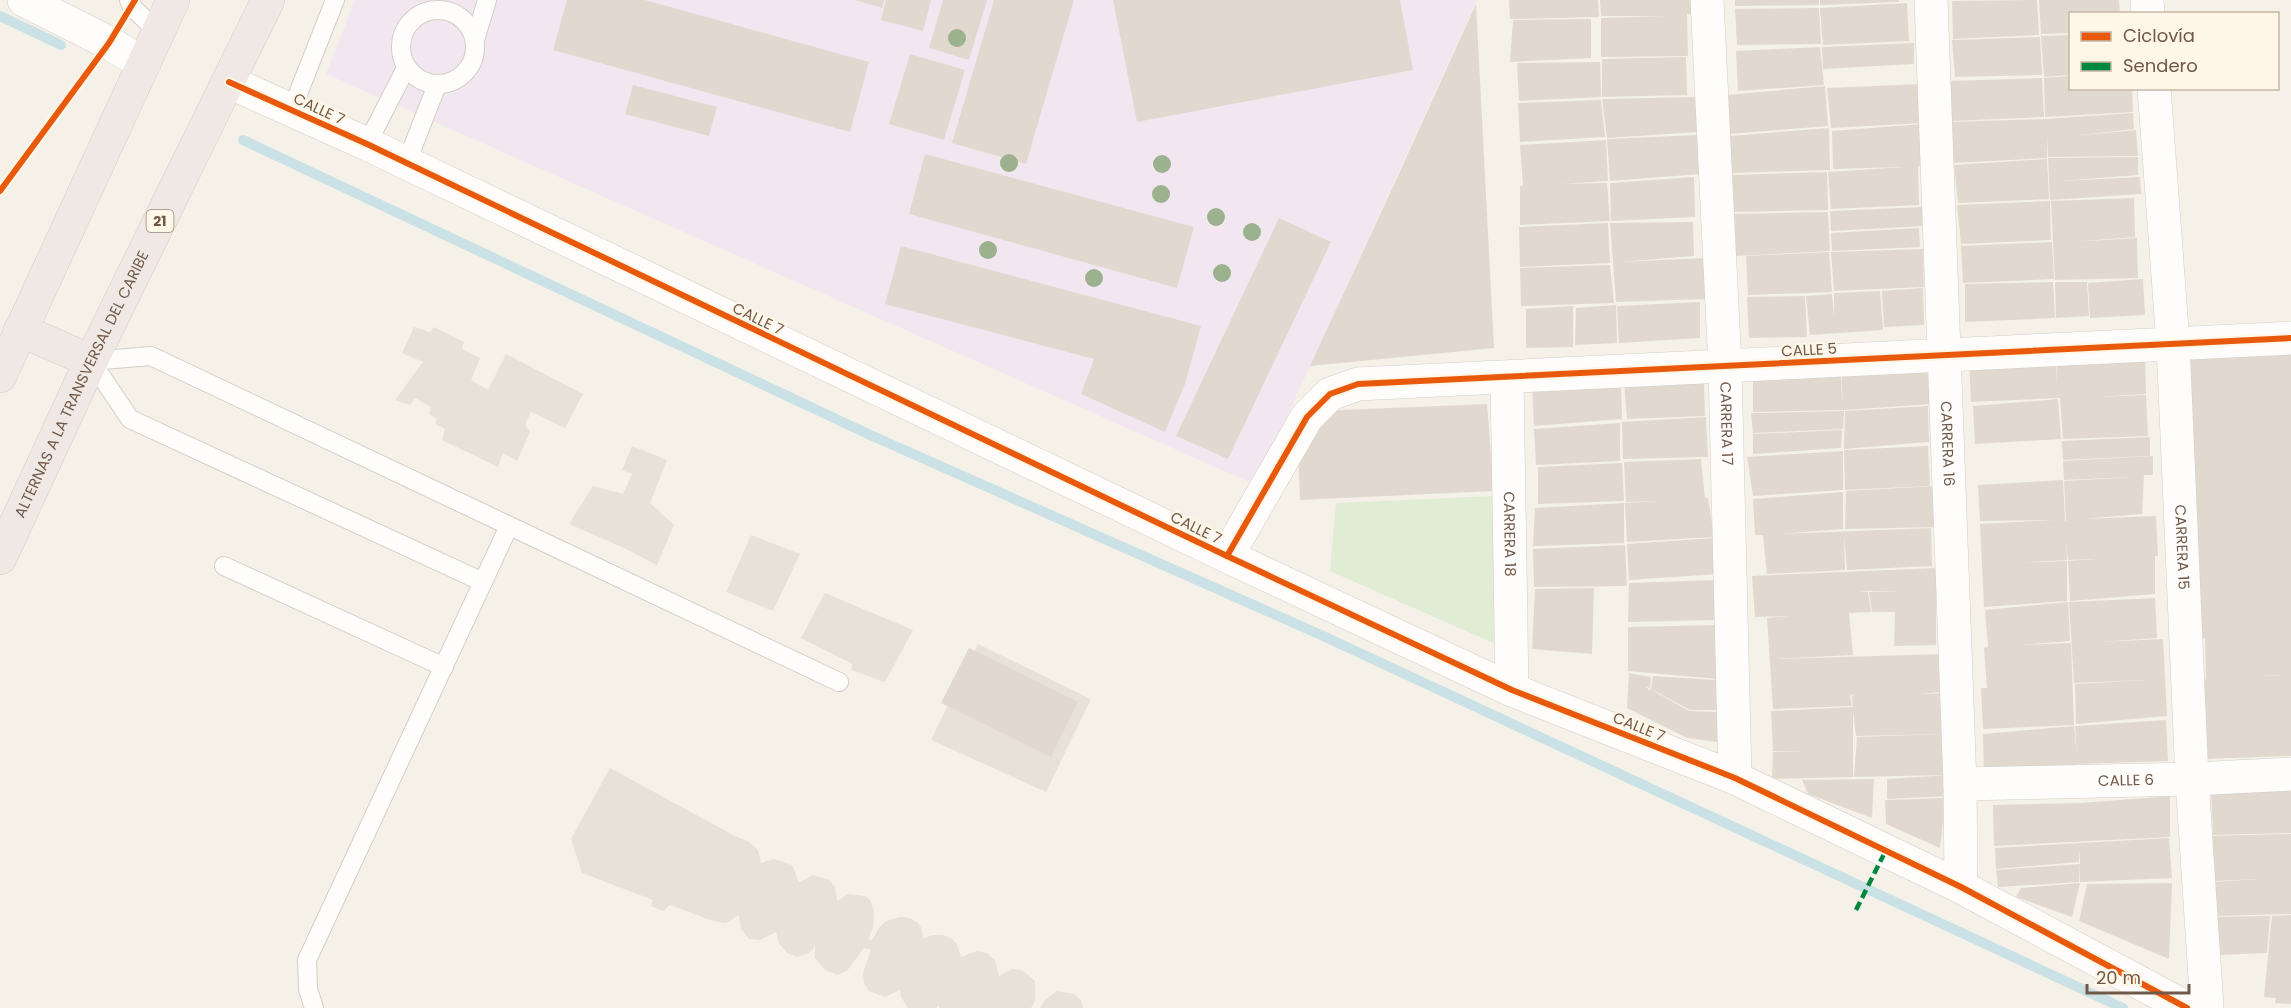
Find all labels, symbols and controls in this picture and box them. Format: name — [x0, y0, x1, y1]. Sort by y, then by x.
legend — [2069, 12, 2279, 90]
text: Ciclovía — [2123, 23, 2195, 48]
text: Sendero — [2123, 53, 2198, 78]
street label: CALLE 7 — [290, 88, 348, 130]
road number: 21 — [146, 210, 174, 232]
street label: ALTERNAS A LA TRANSVERSAL DEL CARIBE — [9, 247, 154, 521]
street label: CALLE 7 — [729, 297, 787, 340]
street label: CALLE 5 — [1781, 338, 1837, 361]
street label: CARRERA 17 — [1715, 381, 1738, 466]
street label: CARRERA 16 — [1936, 401, 1960, 487]
street label: CARRERA 18 — [1499, 491, 1521, 577]
street label: CARRERA 15 — [2170, 504, 2195, 590]
street label: CALLE 7 — [1167, 506, 1225, 549]
street label: CALLE 7 — [1610, 707, 1668, 746]
street label: CALLE 6 — [2098, 769, 2154, 791]
scale bar — [2087, 957, 2189, 995]
text: 20 m — [2096, 965, 2141, 990]

